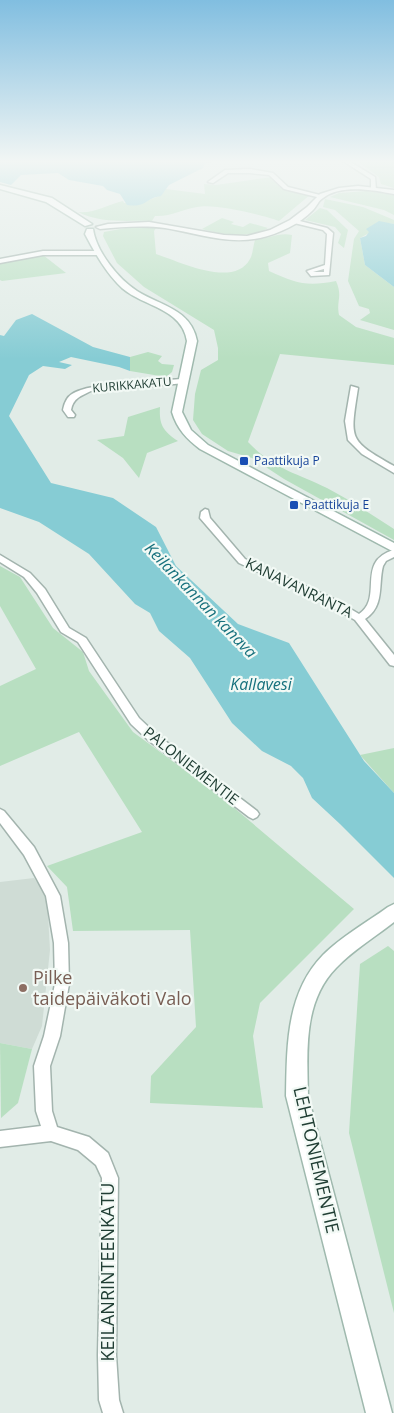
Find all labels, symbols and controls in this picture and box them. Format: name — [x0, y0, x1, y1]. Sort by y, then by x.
street label: KURIKKAKATU — [92, 373, 172, 396]
place label: Paattikuja P — [254, 452, 320, 469]
marker: Paattikuja P — [238, 455, 250, 467]
place label: Paattikuja E — [304, 496, 369, 513]
marker: Paattikuja E — [288, 499, 300, 511]
water label: Keilankannan kanava — [140, 537, 262, 663]
street label: KANAVANRANTA — [242, 552, 357, 622]
water label: Kallavesi — [230, 673, 293, 695]
street label: PALONIEMENTIE — [140, 722, 243, 809]
place label: Pilke taidepäiväkoti Valo — [33, 965, 192, 1010]
marker: Pilke taidepäiväkoti Valo — [17, 982, 29, 994]
street label: LEHTONIEMENTIE — [288, 1084, 346, 1235]
street label: KEILANRINTEENKATU — [95, 1183, 119, 1361]

